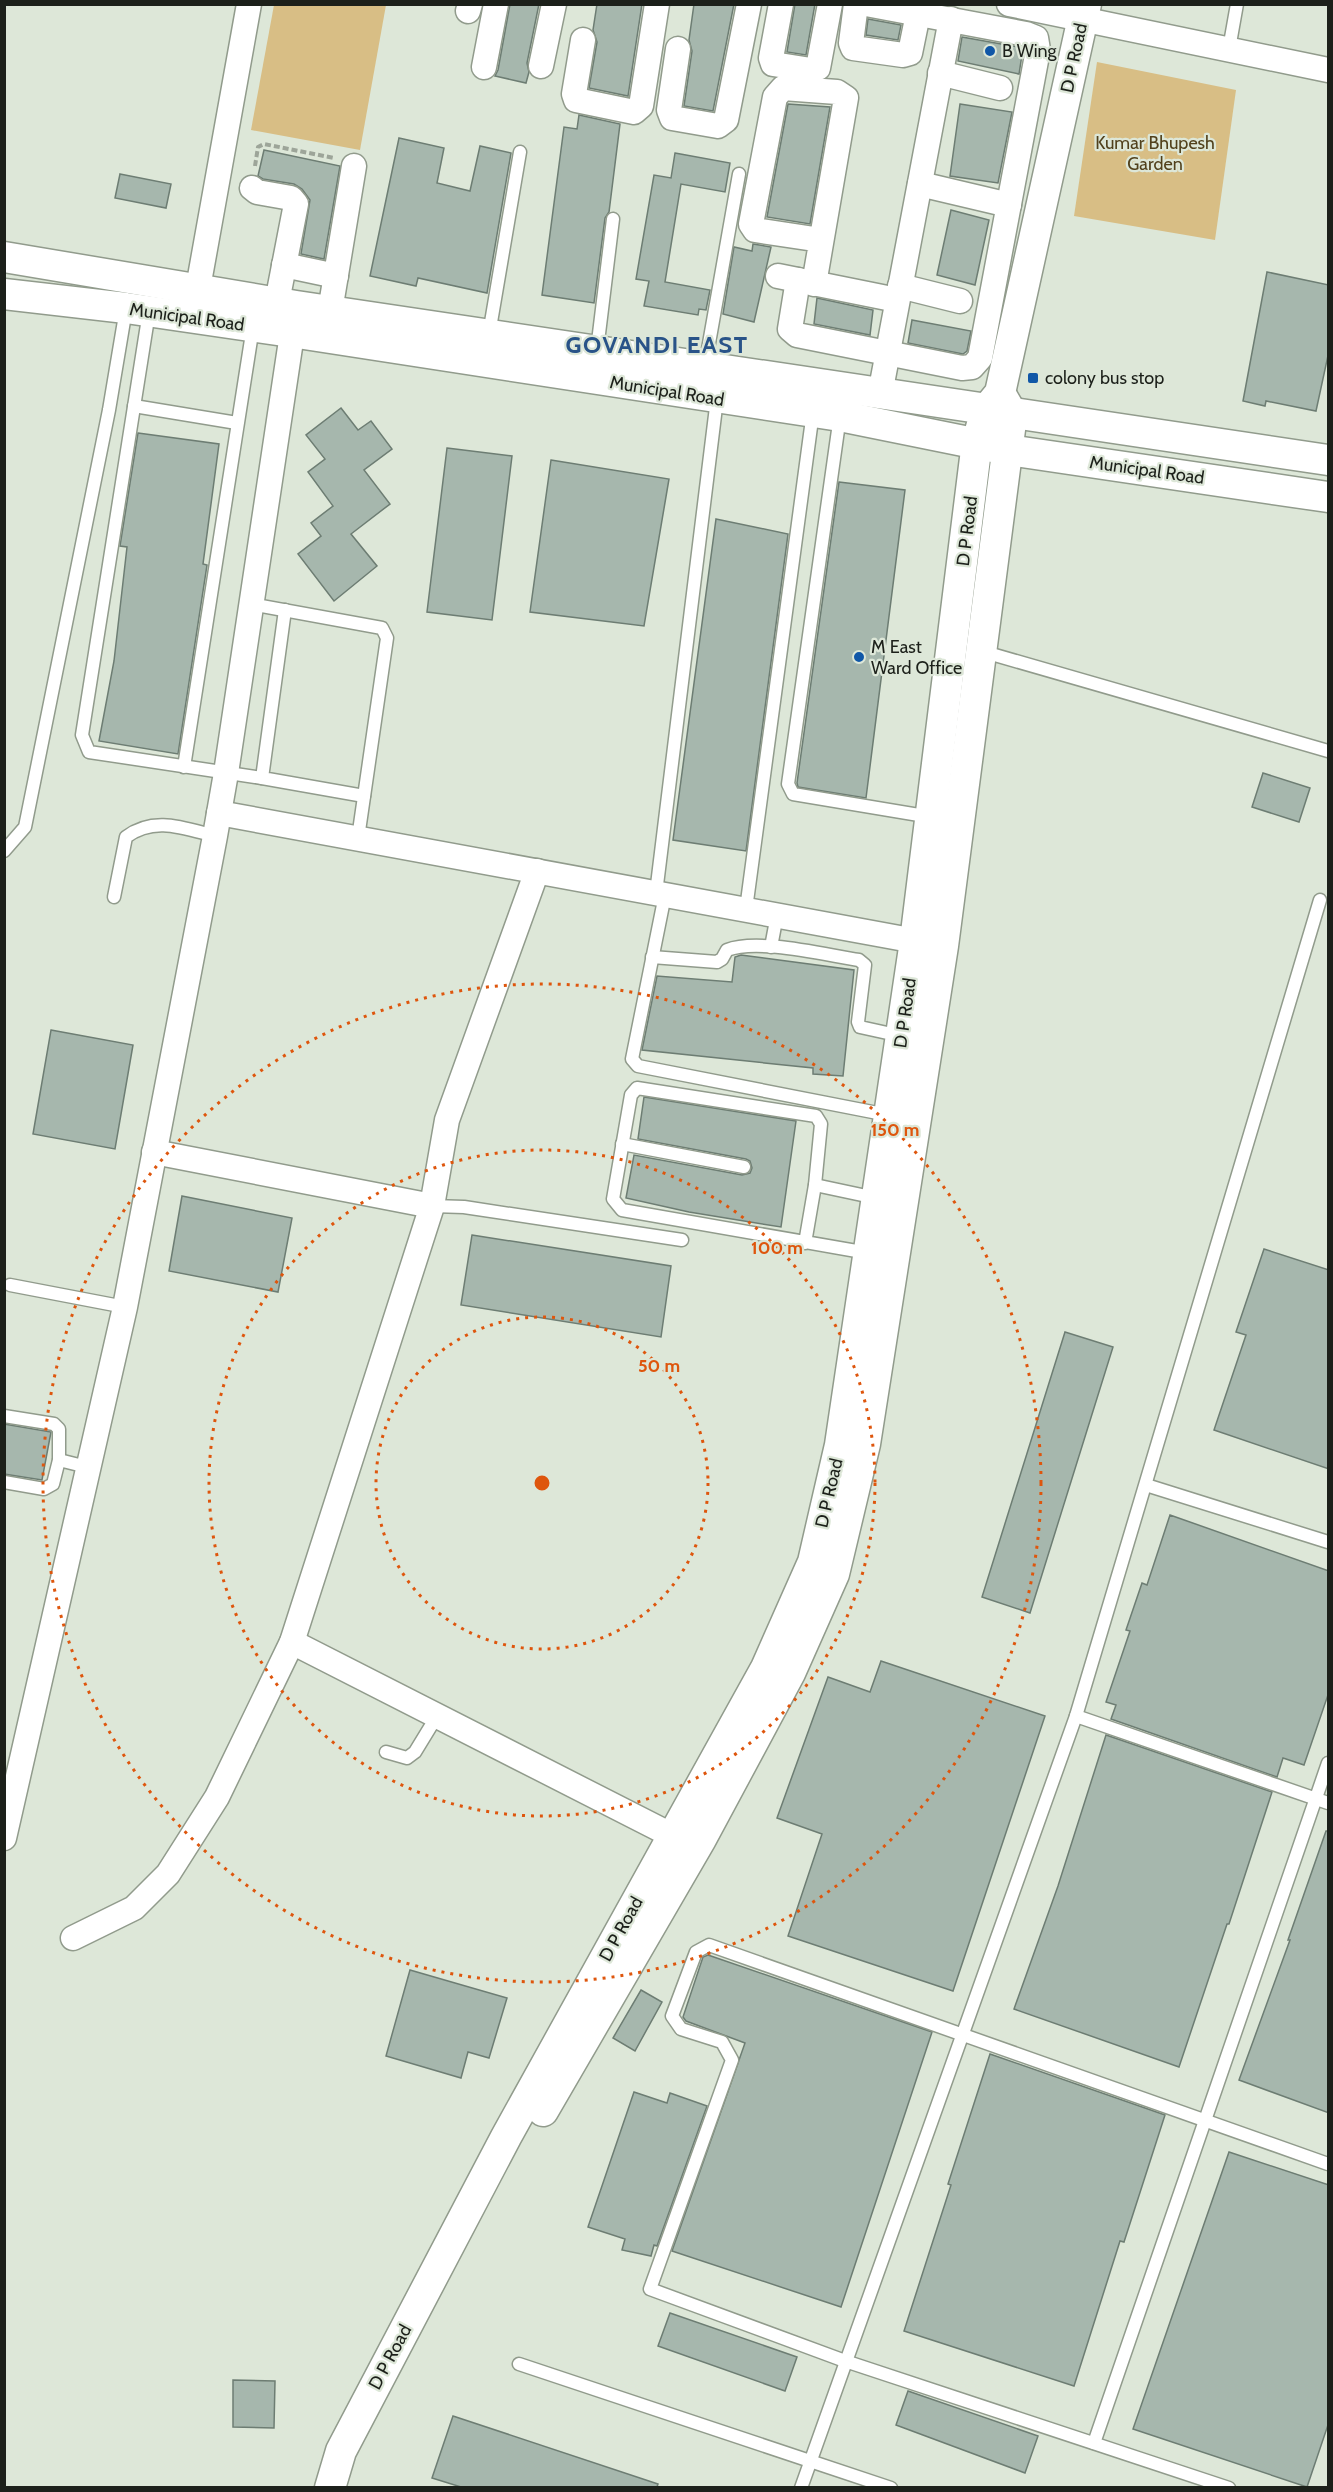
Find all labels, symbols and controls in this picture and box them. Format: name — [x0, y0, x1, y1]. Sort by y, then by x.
street label: D P Road — [1056, 21, 1092, 95]
place label: B Wing — [1002, 40, 1058, 62]
marker: B Wing — [983, 44, 997, 58]
park label: Kumar Bhupesh Garden — [1095, 132, 1215, 175]
street label: Municipal Road — [128, 298, 246, 336]
district label: GOVANDI EAST — [565, 330, 749, 359]
place label: colony bus stop — [1045, 367, 1164, 389]
street label: Municipal Road — [608, 371, 726, 411]
marker: colony bus stop — [1026, 371, 1040, 385]
street label: Municipal Road — [1088, 451, 1206, 489]
street label: D P Road — [952, 495, 982, 567]
place label: M East Ward Office — [871, 636, 962, 679]
marker: M East Ward Office — [852, 650, 866, 664]
street label: D P Road — [889, 977, 921, 1049]
text: 150 m — [871, 1119, 919, 1141]
text: 100 m — [751, 1237, 803, 1259]
text: 50 m — [638, 1355, 680, 1377]
street label: D P Road — [810, 1456, 848, 1530]
centre of rings — [532, 1473, 552, 1493]
street label: D P Road — [594, 1893, 648, 1965]
street label: D P Road — [364, 2321, 416, 2393]

